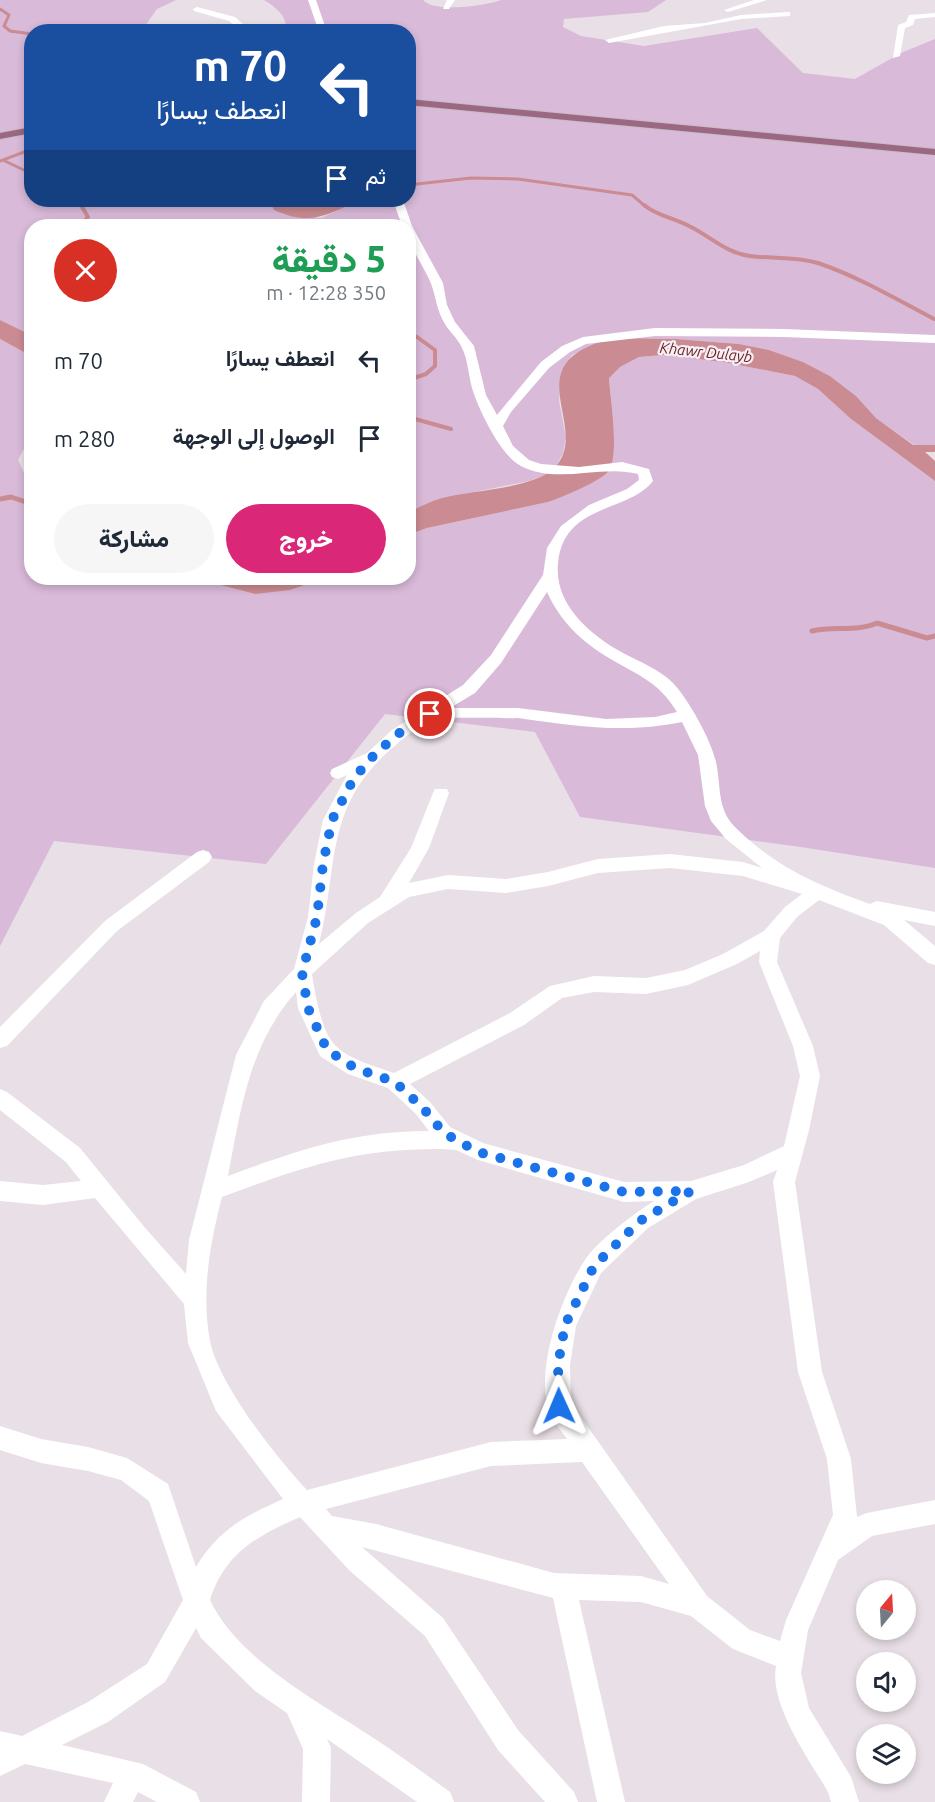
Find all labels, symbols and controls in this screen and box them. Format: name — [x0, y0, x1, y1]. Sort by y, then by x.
text: 70 m — [193, 42, 287, 89]
icon: left — [308, 48, 386, 126]
text: انعطف يسارًا — [156, 94, 287, 124]
icon: arrive — [320, 162, 353, 195]
text: ثم — [365, 163, 386, 188]
text: 5 دقيقة — [272, 238, 386, 279]
button: close — [54, 239, 117, 302]
text: 350 m · 12:28 — [266, 281, 386, 304]
water label: Khawr Dulayb — [659, 339, 753, 365]
icon: left — [353, 344, 386, 377]
text: انعطف يسارًا — [226, 345, 335, 370]
text: 70 m — [54, 348, 103, 373]
icon: arrive — [353, 422, 386, 455]
text: الوصول إلى الوجهة — [172, 423, 335, 448]
text: 280 m — [54, 426, 115, 451]
button: مشاركة — [54, 504, 214, 573]
button: خروج — [226, 504, 386, 573]
pin — [404, 688, 455, 739]
icon: arrive — [413, 697, 446, 730]
position arrow — [527, 1374, 591, 1438]
north arrow — [856, 1580, 916, 1640]
map controls — [856, 1580, 916, 1784]
button: sound — [856, 1652, 916, 1712]
button: layers — [856, 1724, 916, 1784]

